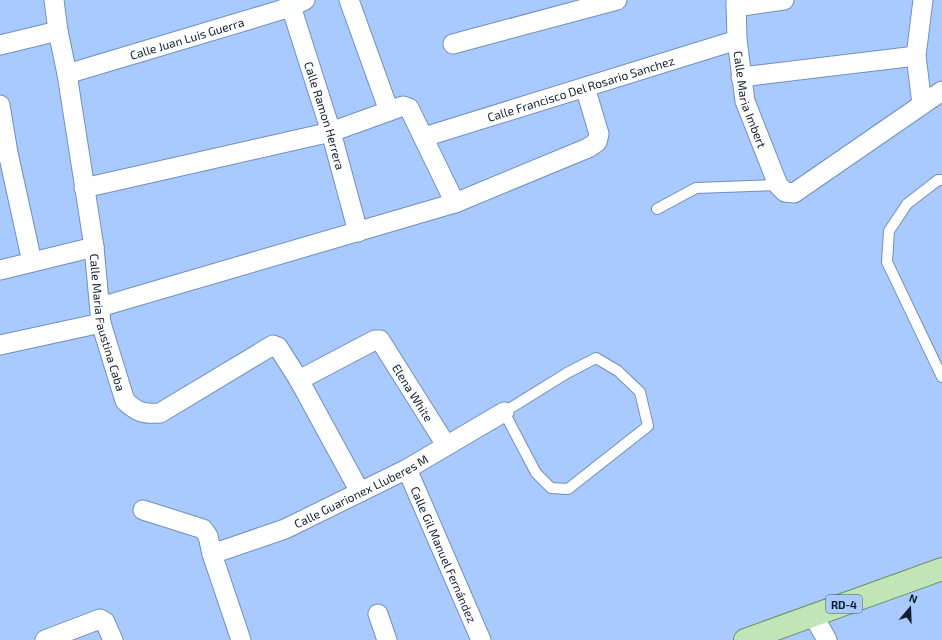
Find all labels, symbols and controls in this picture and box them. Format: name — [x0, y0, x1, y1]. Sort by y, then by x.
street label: Calle Juan Luis Guerra — [128, 14, 246, 62]
street label: Calle Maria Imbert — [731, 50, 770, 150]
street label: Calle Francisco Del Rosario Sanchez — [485, 53, 676, 124]
street label: Calle Ramon Herrera — [302, 60, 348, 171]
street label: Calle Maria Faustina Caba — [88, 253, 128, 393]
street label: Elena White — [390, 361, 436, 424]
street label: Calle Guarionex Lluberes M — [292, 451, 430, 531]
street label: Calle Gil Manuel Fernández — [408, 484, 480, 625]
north arrow — [890, 588, 930, 628]
text: N — [908, 591, 919, 606]
road number: RD-4 — [826, 595, 862, 613]

